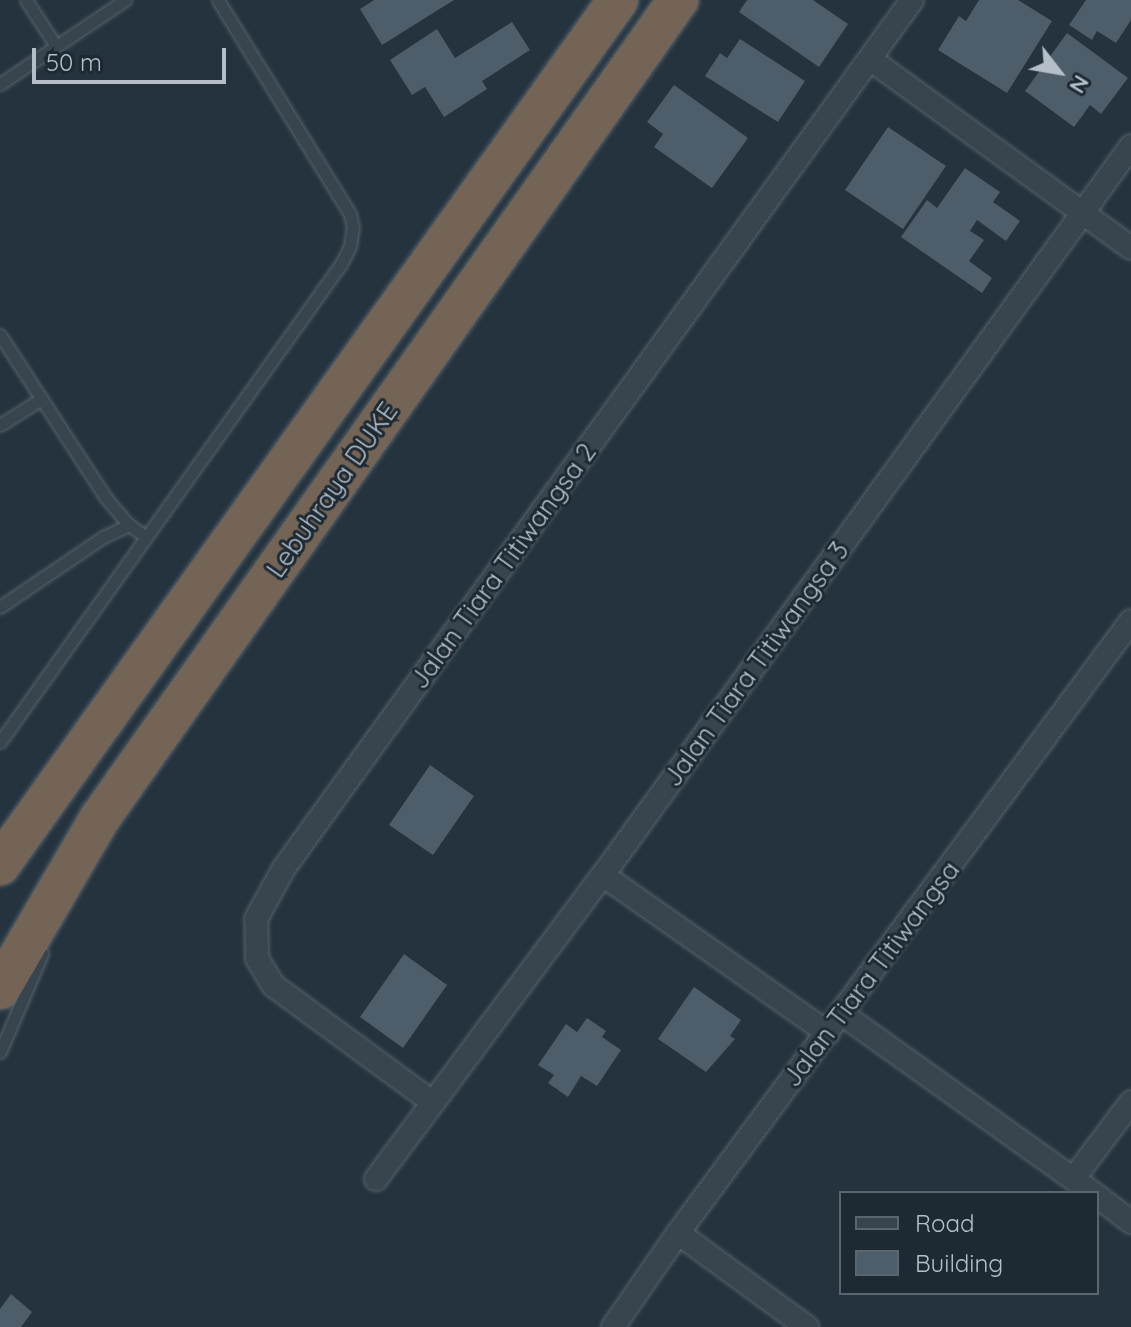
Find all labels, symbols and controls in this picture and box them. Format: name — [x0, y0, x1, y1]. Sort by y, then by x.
scale bar — [36, 32, 230, 82]
north arrow — [1019, 32, 1099, 112]
text: 50 m — [46, 47, 102, 77]
text: N — [1063, 70, 1096, 98]
street label: Lebuhraya DUKE — [260, 396, 404, 584]
street label: Jalan Tiara Titiwangsa 2 — [403, 437, 603, 695]
street label: Jalan Tiara Titiwangsa 3 — [657, 536, 855, 792]
street label: Jalan Tiara Titiwangsa — [776, 855, 966, 1093]
legend — [839, 1191, 1099, 1295]
text: Road — [915, 1208, 975, 1238]
text: Building — [915, 1248, 1003, 1278]

